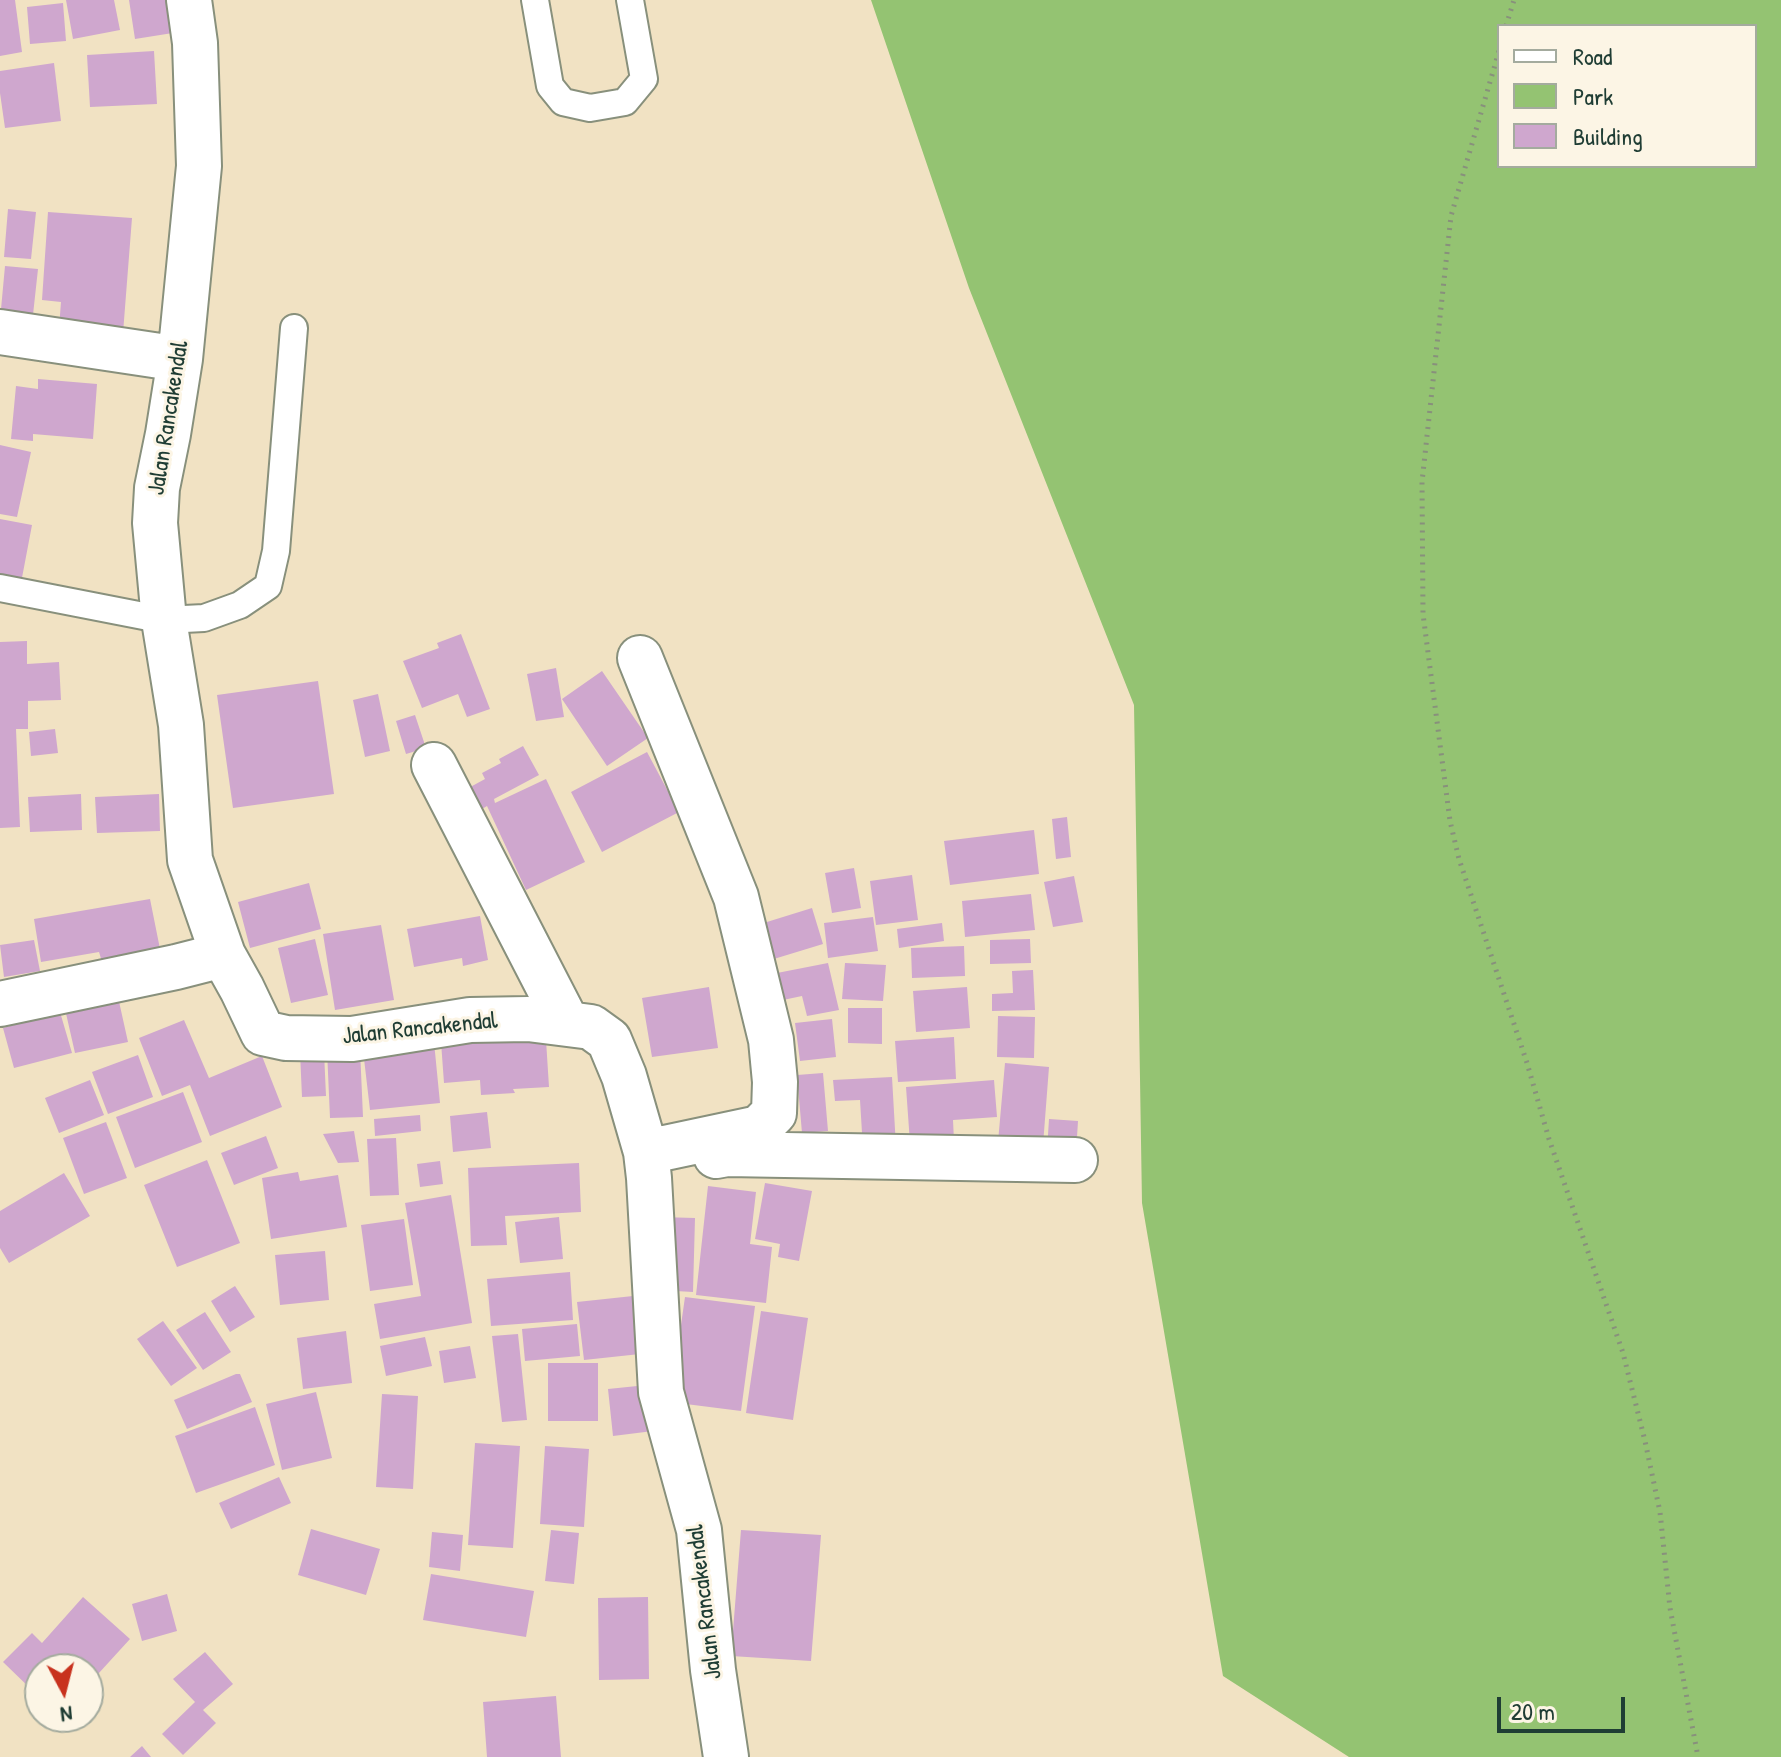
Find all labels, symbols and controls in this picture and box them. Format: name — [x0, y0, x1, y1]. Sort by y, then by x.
legend — [1497, 24, 1757, 168]
text: Road — [1573, 40, 1612, 72]
text: Park — [1573, 80, 1613, 112]
text: Building — [1573, 120, 1643, 152]
street label: Jalan Rancakendal — [143, 339, 195, 497]
street label: Jalan Rancakendal — [341, 1007, 499, 1051]
street label: Jalan Rancakendal — [681, 1523, 729, 1681]
north arrow — [24, 1653, 104, 1733]
scale bar — [1501, 1681, 1629, 1731]
text: 20 m — [1511, 1695, 1555, 1727]
text: N — [59, 1699, 74, 1730]

